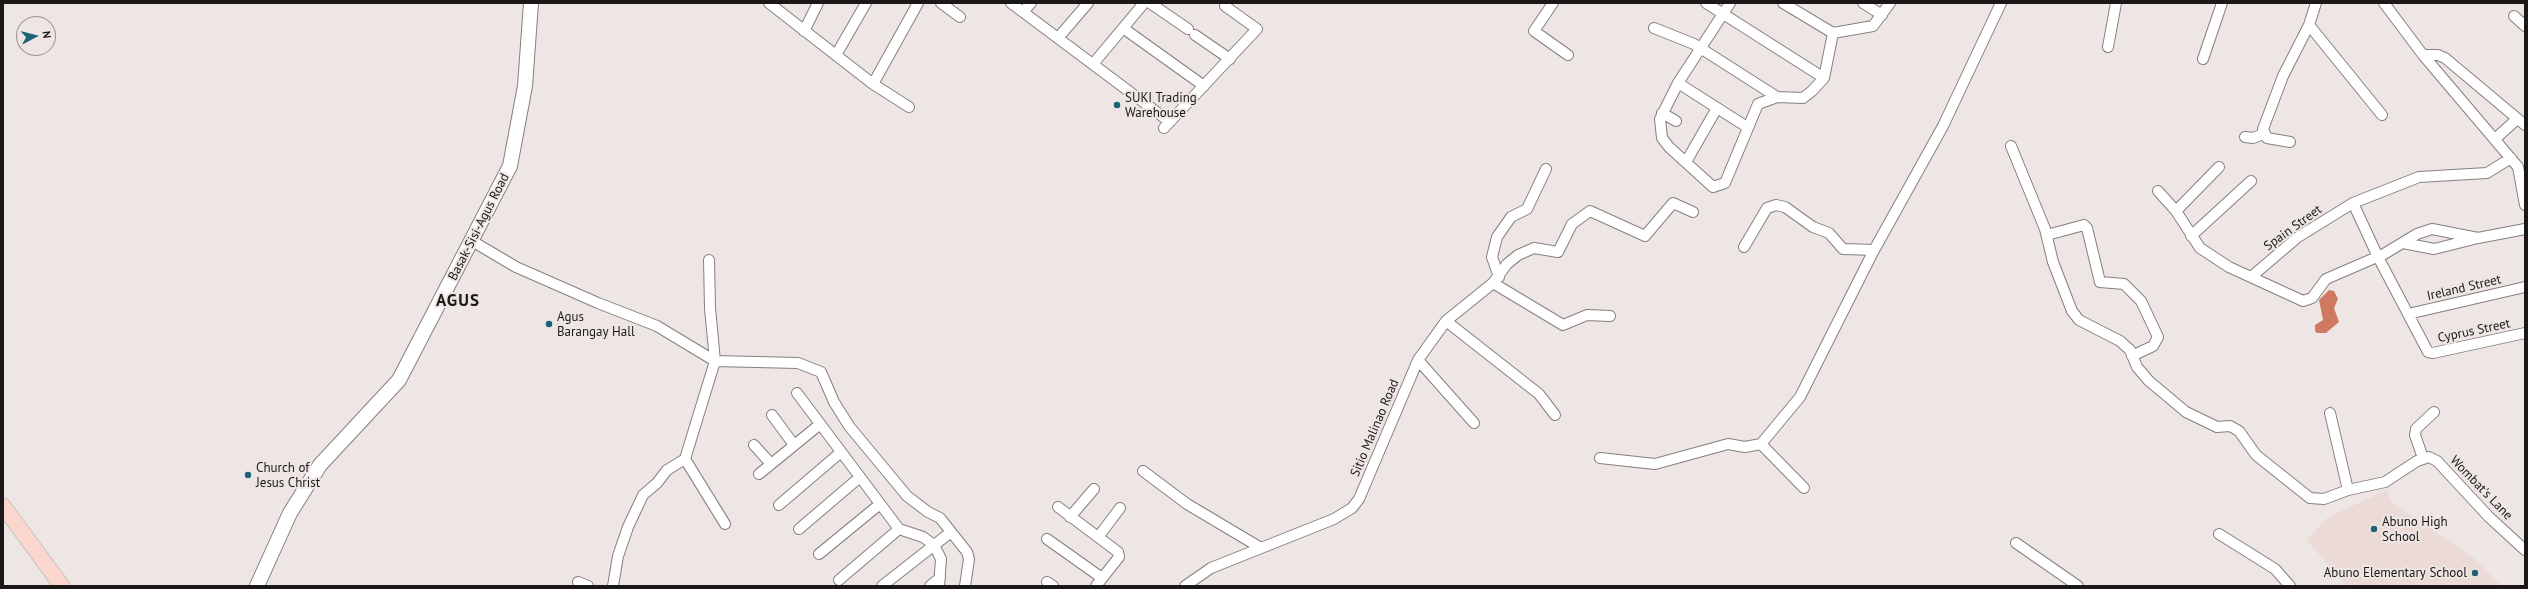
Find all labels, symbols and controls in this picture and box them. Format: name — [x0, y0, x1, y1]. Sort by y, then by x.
north arrow — [16, 16, 56, 56]
text: N — [40, 30, 54, 39]
place label: SUKI Trading Warehouse — [1125, 90, 1197, 121]
marker: SUKI Trading Warehouse — [1112, 100, 1122, 110]
street label: Basak-Sisi-Agus Road — [445, 171, 513, 283]
street label: Spain Street — [2261, 202, 2325, 254]
street label: Ireland Street — [2425, 272, 2503, 304]
district label: AGUS — [436, 291, 480, 311]
place label: Agus Barangay Hall — [557, 309, 635, 340]
street label: Cyprus Street — [2436, 316, 2512, 346]
marker: Agus Barangay Hall — [544, 319, 554, 329]
street label: Sitio Malinao Road — [1347, 377, 1403, 479]
street label: Wombat's Lane — [2446, 453, 2516, 523]
place label: Church of Jesus Christ — [256, 460, 320, 491]
marker: Church of Jesus Christ — [243, 470, 253, 480]
place label: Abuno High School — [2382, 514, 2447, 545]
marker: Abuno High School — [2369, 524, 2379, 534]
place label: Abuno Elementary School — [2324, 565, 2467, 581]
marker: Abuno Elementary School — [2470, 568, 2480, 578]

